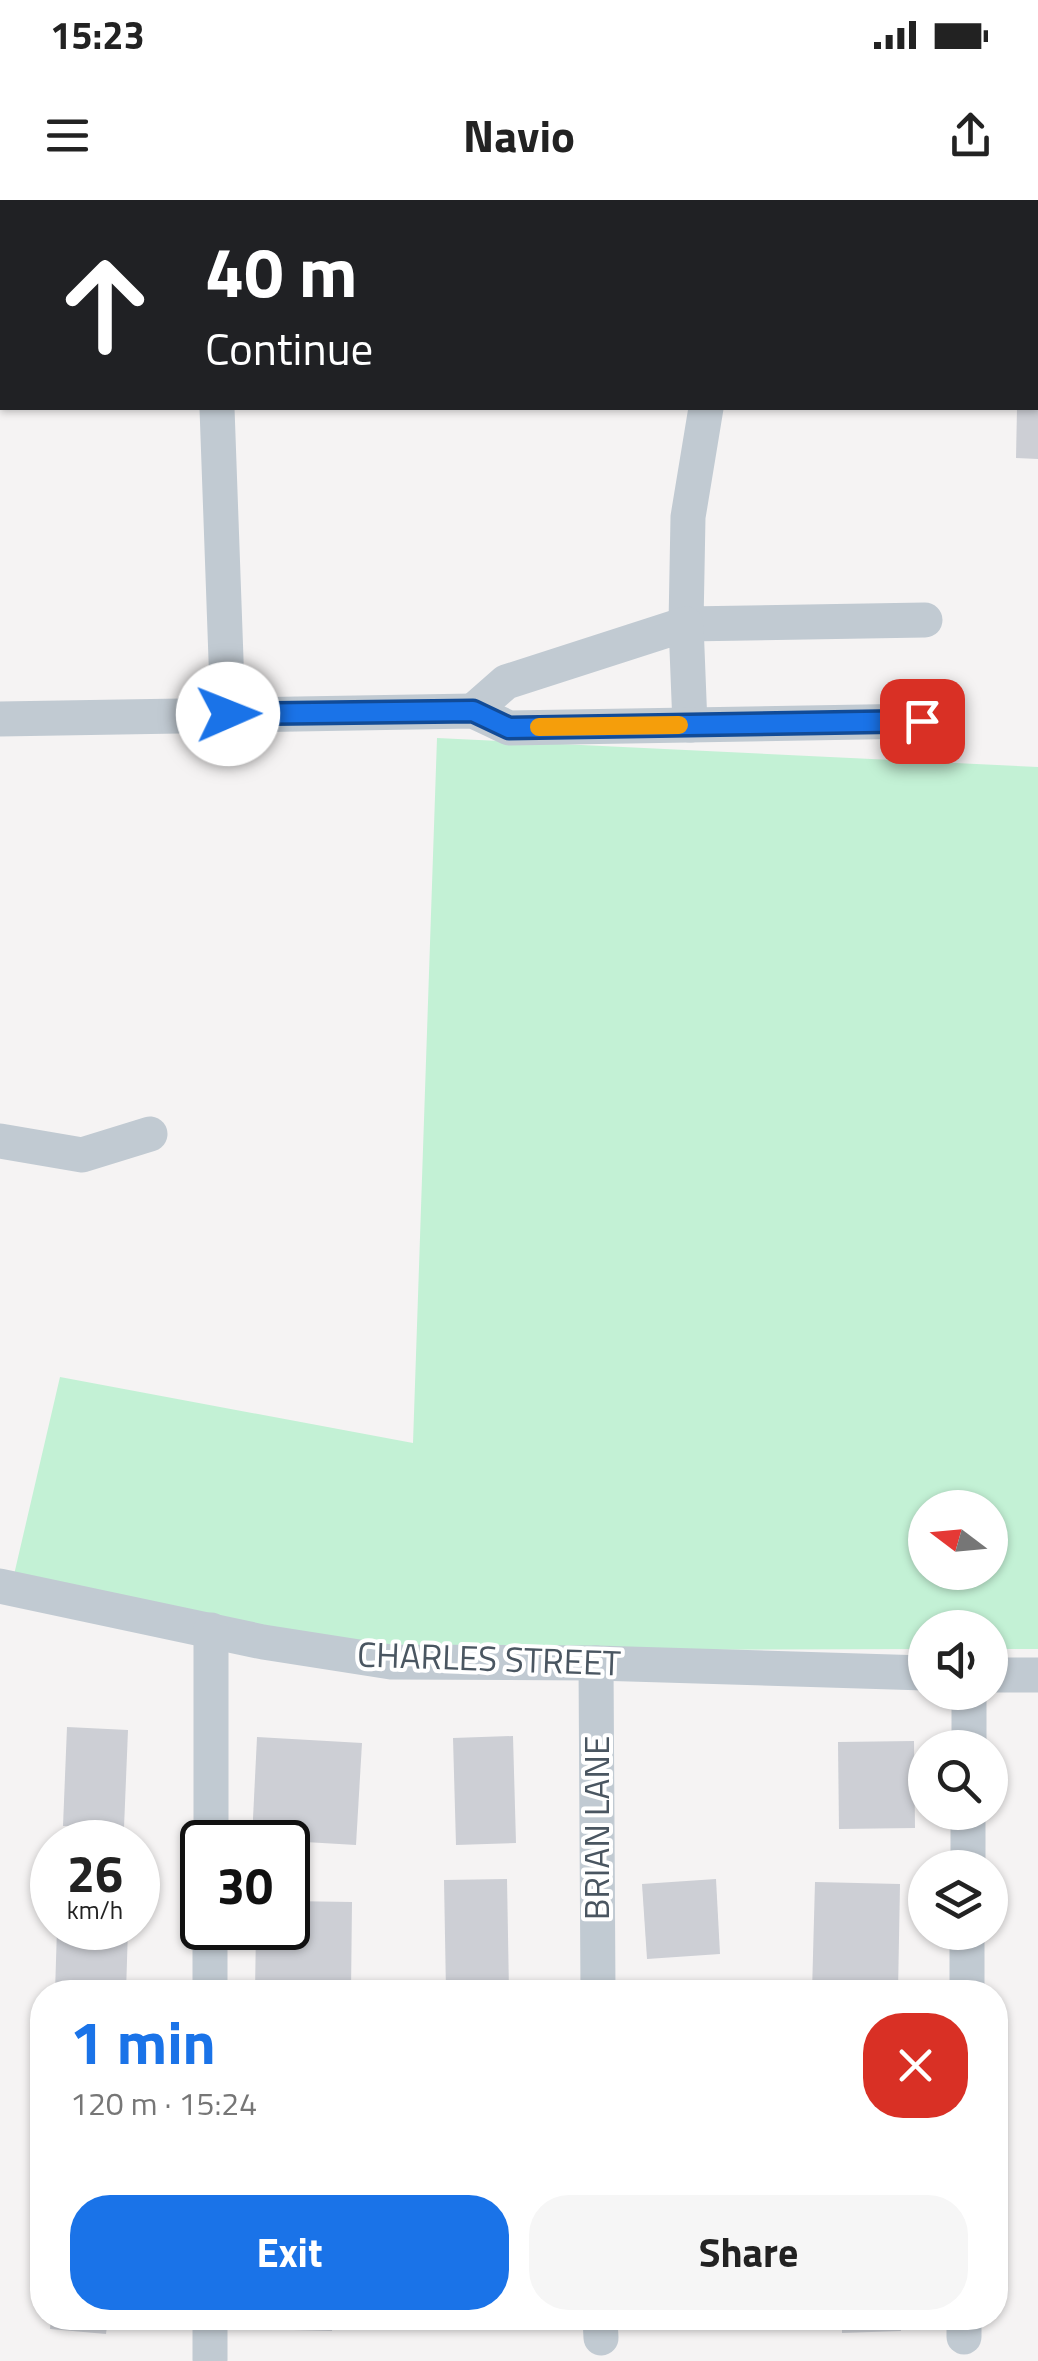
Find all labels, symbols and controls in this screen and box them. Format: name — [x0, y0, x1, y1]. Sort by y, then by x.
text: 15:23 — [50, 6, 145, 64]
text: Navio — [463, 101, 575, 169]
icon: menu — [40, 108, 95, 163]
icon: share — [943, 108, 998, 163]
text: 40 m — [205, 218, 358, 324]
icon: ahead — [40, 240, 170, 370]
text: Continue — [205, 314, 373, 382]
position arrow — [176, 662, 280, 766]
pin — [880, 679, 965, 764]
icon: arrive — [895, 694, 950, 749]
north arrow — [908, 1490, 1008, 1590]
map controls — [908, 1490, 1008, 1950]
button: sound — [908, 1610, 1008, 1710]
street label: CHARLES STREET — [356, 1626, 622, 1690]
button: search — [908, 1730, 1008, 1830]
street label: BRIAN LANE — [569, 1736, 623, 1920]
speed limit sign: 30 — [180, 1820, 310, 1950]
text: 26 — [67, 1835, 123, 1911]
button: layers — [908, 1850, 1008, 1950]
text: km/h — [67, 1891, 123, 1929]
text: 1 min — [70, 1996, 216, 2087]
button: close — [863, 2013, 968, 2118]
text: 120 m · 15:24 — [70, 2079, 257, 2127]
button: Exit — [70, 2195, 509, 2310]
button: Share — [529, 2195, 968, 2310]

